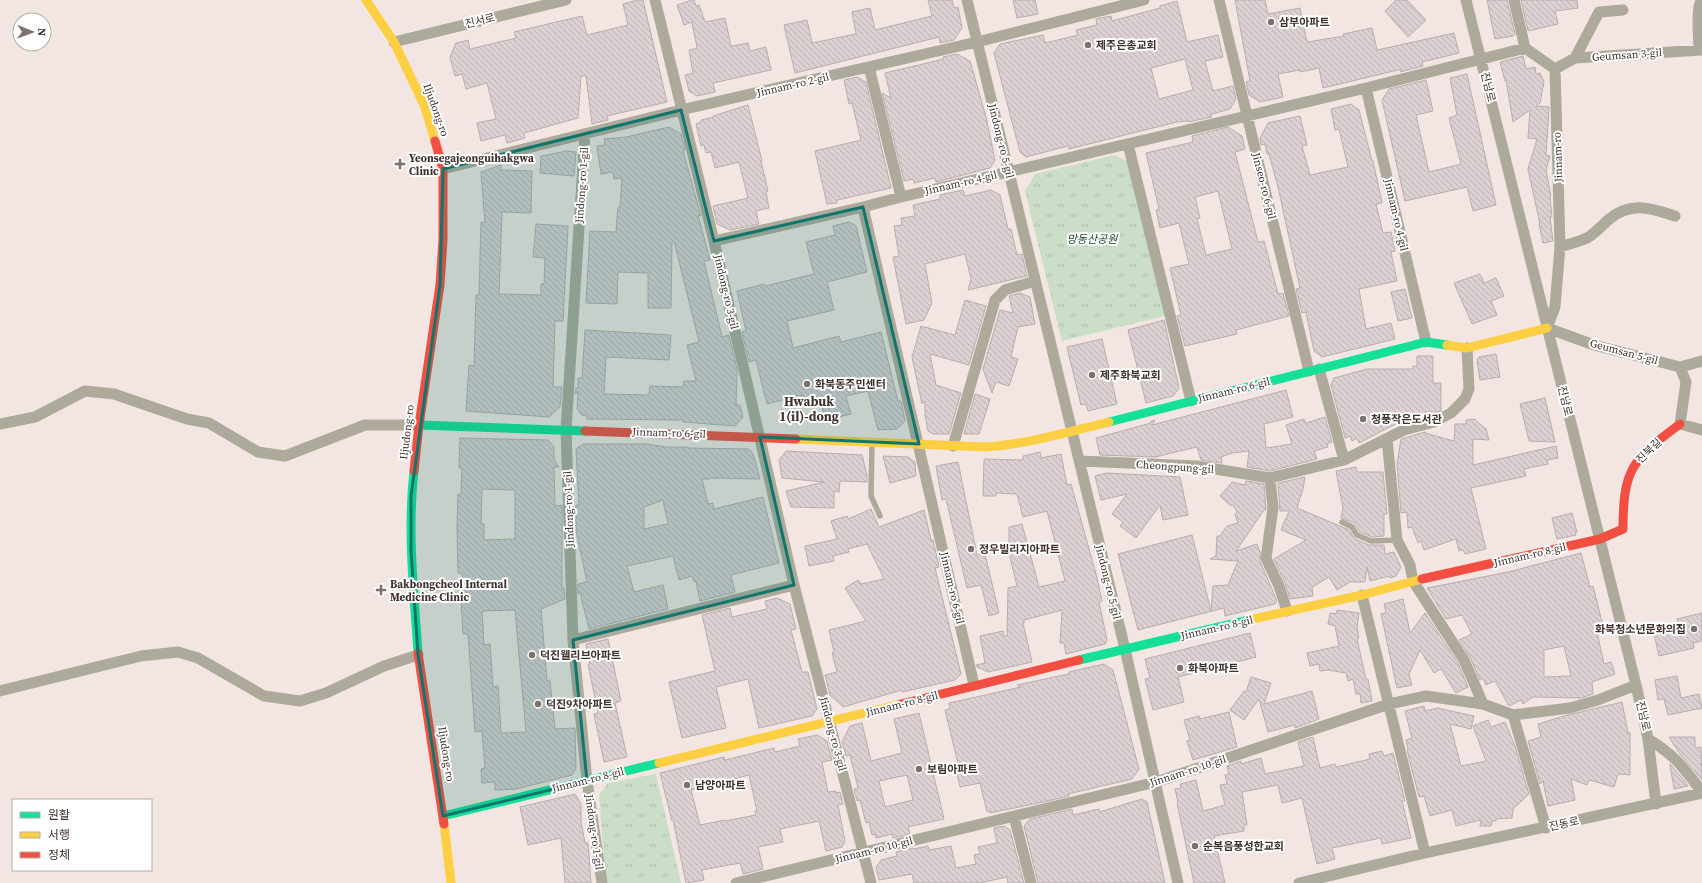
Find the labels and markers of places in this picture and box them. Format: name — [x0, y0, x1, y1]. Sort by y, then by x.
place label: 삼부아파트 — [1279, 15, 1330, 30]
marker: 삼부아파트 — [1266, 17, 1276, 27]
place label: 제주은총교회 — [1096, 38, 1157, 53]
marker: 제주은총교회 — [1083, 40, 1093, 50]
place label: Yeonsegajeonguihakgwa Clinic — [409, 151, 534, 179]
marker: Yeonsegajeonguihakgwa Clinic — [394, 158, 406, 170]
place label: 제주화북교회 — [1100, 368, 1161, 383]
marker: 제주화북교회 — [1087, 370, 1097, 380]
place label: 화북동주민센터 — [815, 377, 886, 392]
marker: 화북동주민센터 — [802, 379, 812, 389]
place label: 청풍작은도서관 — [1371, 412, 1442, 427]
marker: 청풍작은도서관 — [1358, 414, 1368, 424]
place label: 정우빌리지아파트 — [979, 542, 1060, 557]
marker: 정우빌리지아파트 — [966, 544, 976, 554]
place label: Bakbongcheol Internal Medicine Clinic — [390, 577, 507, 605]
marker: Bakbongcheol Internal Medicine Clinic — [375, 584, 387, 596]
place label: 화북청소년문화의집 — [1595, 622, 1686, 637]
marker: 화북청소년문화의집 — [1689, 624, 1699, 634]
place label: 덕진웰리브아파트 — [540, 648, 621, 663]
marker: 덕진웰리브아파트 — [527, 650, 537, 660]
place label: 화북아파트 — [1188, 661, 1239, 676]
marker: 화북아파트 — [1175, 663, 1185, 673]
place label: 덕진9차아파트 — [546, 697, 613, 712]
marker: 덕진9차아파트 — [533, 699, 543, 709]
place label: 보림아파트 — [927, 762, 978, 777]
marker: 보림아파트 — [914, 764, 924, 774]
place label: 남양아파트 — [695, 778, 746, 793]
marker: 남양아파트 — [682, 780, 692, 790]
place label: 순복음풍성한교회 — [1203, 839, 1284, 854]
marker: 순복음풍성한교회 — [1190, 841, 1200, 851]

